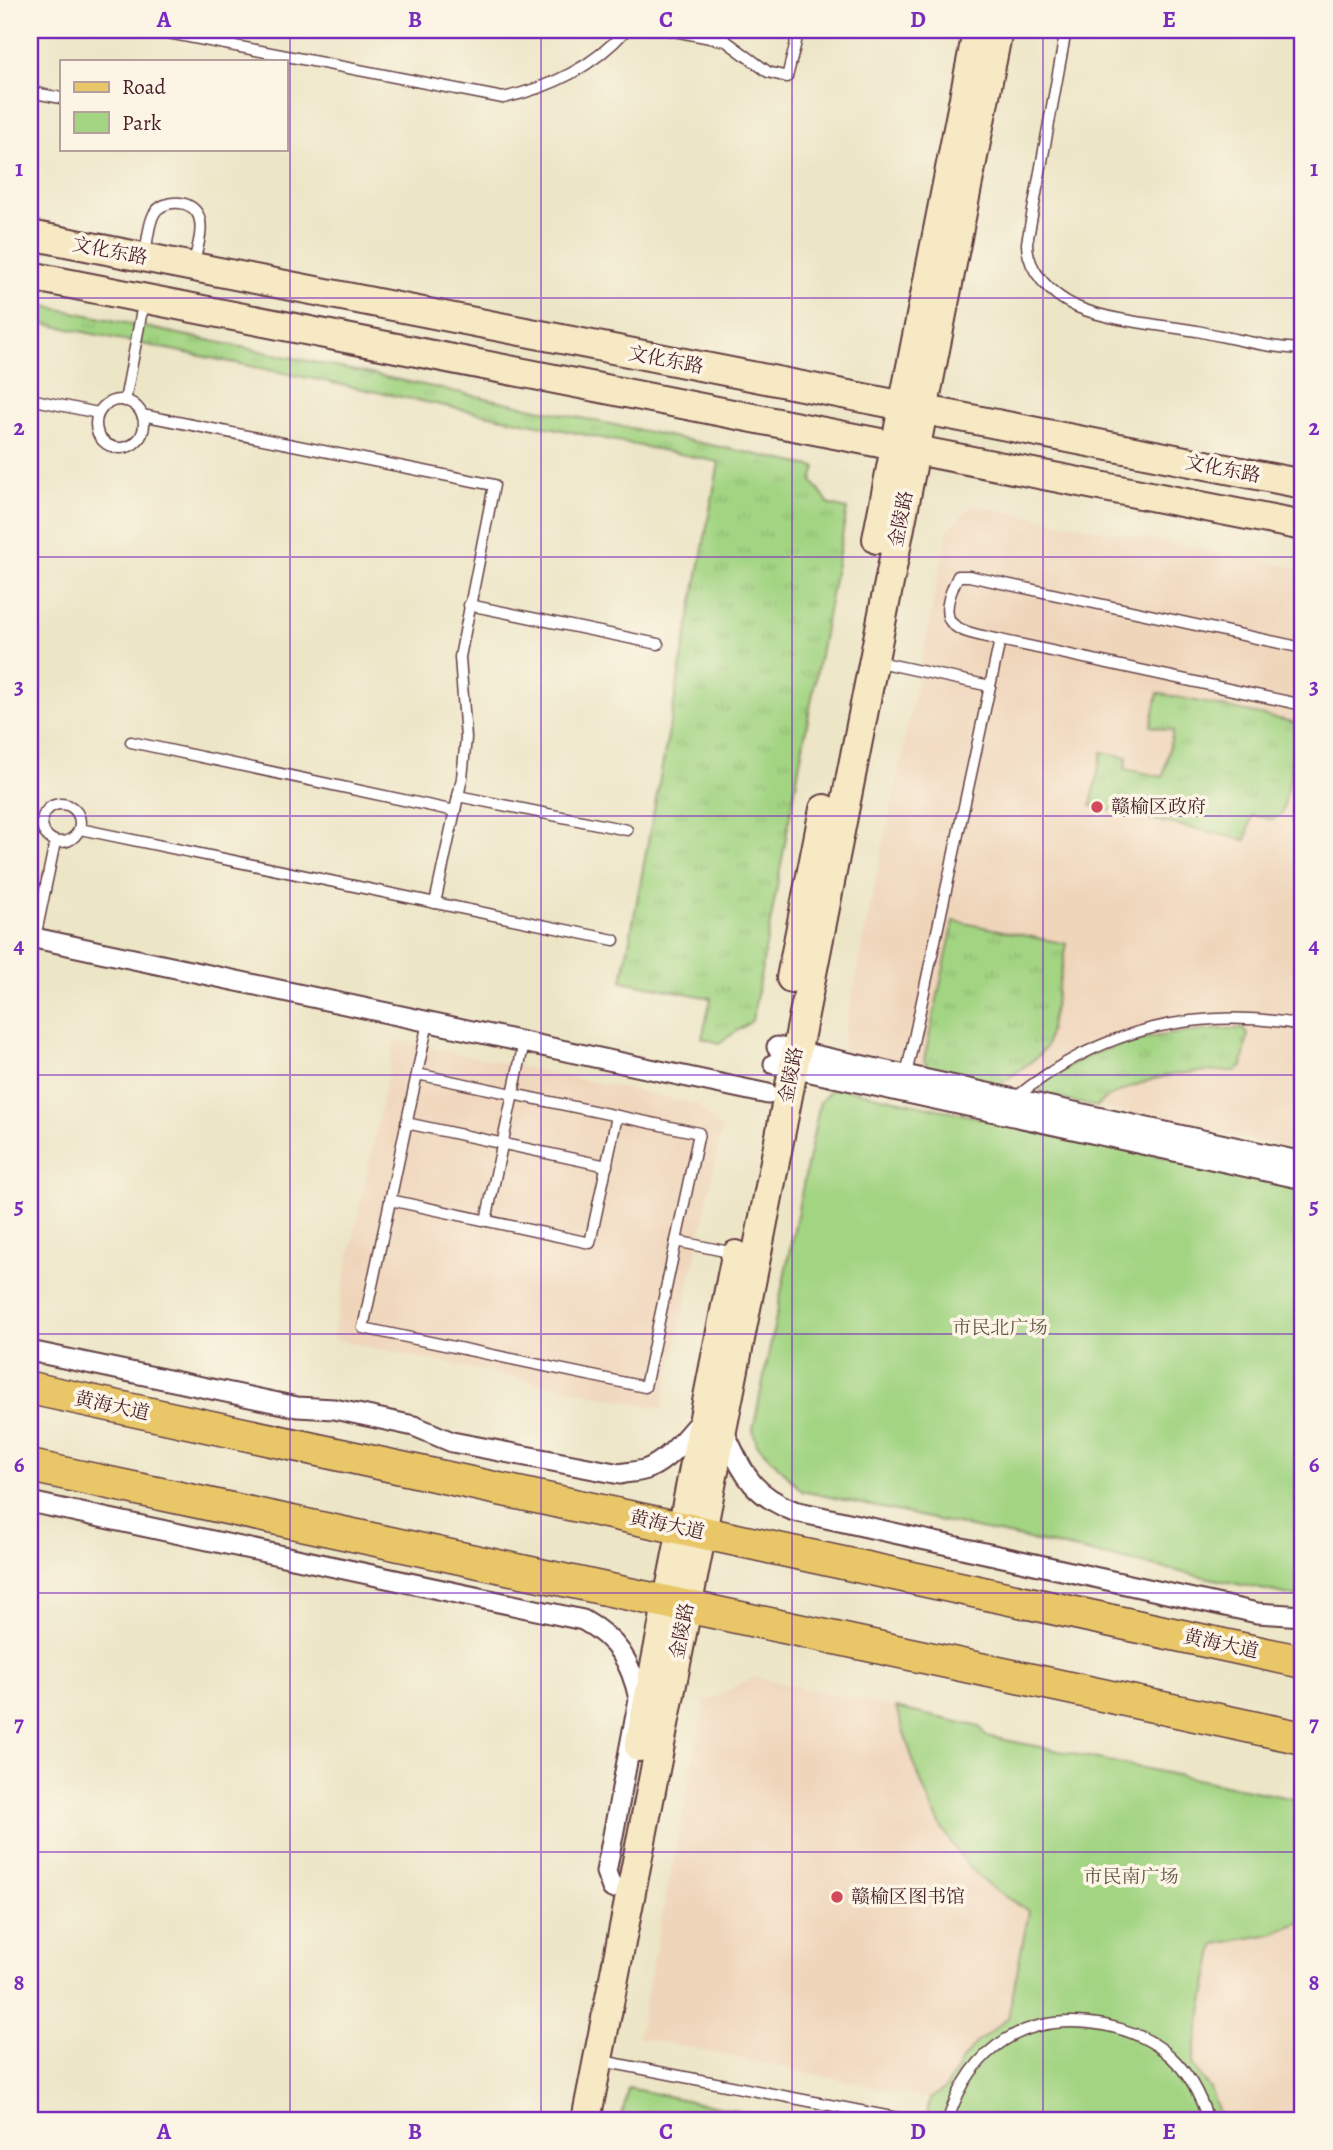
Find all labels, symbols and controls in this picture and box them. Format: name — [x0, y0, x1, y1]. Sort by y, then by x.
text: A — [156, 4, 172, 35]
text: B — [408, 4, 422, 35]
text: C — [659, 4, 673, 35]
text: D — [910, 4, 926, 35]
text: E — [1162, 4, 1176, 35]
legend — [60, 60, 287, 150]
text: Road — [122, 73, 166, 101]
text: Park — [122, 109, 162, 137]
text: 1 — [15, 153, 23, 184]
text: 1 — [1310, 153, 1318, 184]
street label: 文化东路 — [70, 231, 150, 271]
street label: 文化东路 — [626, 340, 706, 380]
text: 2 — [13, 412, 25, 443]
text: 2 — [1308, 412, 1320, 443]
street label: 文化东路 — [1183, 449, 1263, 489]
street label: 金陵路 — [883, 489, 919, 549]
text: 3 — [14, 671, 24, 702]
text: 3 — [1309, 671, 1319, 702]
place label: 赣榆区政府 — [1111, 794, 1206, 820]
marker: 赣榆区政府 — [1089, 799, 1105, 815]
text: 4 — [14, 930, 25, 961]
text: 4 — [1309, 930, 1320, 961]
street label: 金陵路 — [773, 1045, 809, 1105]
text: 5 — [14, 1190, 24, 1221]
text: 5 — [1309, 1190, 1319, 1221]
park label: 市民北广场 — [952, 1315, 1048, 1341]
street label: 黄海大道 — [72, 1385, 152, 1427]
text: 6 — [14, 1449, 25, 1480]
text: 6 — [1309, 1449, 1320, 1480]
street label: 黄海大道 — [627, 1504, 707, 1546]
street label: 金陵路 — [664, 1601, 700, 1661]
street label: 黄海大道 — [1181, 1623, 1261, 1665]
text: 7 — [14, 1708, 24, 1739]
text: 7 — [1309, 1708, 1319, 1739]
park label: 市民南广场 — [1083, 1864, 1179, 1890]
place label: 赣榆区图书馆 — [851, 1884, 965, 1910]
marker: 赣榆区图书馆 — [829, 1889, 845, 1905]
text: 8 — [13, 1967, 25, 1998]
text: 8 — [1308, 1967, 1320, 1998]
text: A — [156, 2116, 172, 2147]
text: B — [408, 2116, 422, 2147]
text: C — [659, 2116, 673, 2147]
text: D — [910, 2116, 926, 2147]
text: E — [1162, 2116, 1176, 2147]

